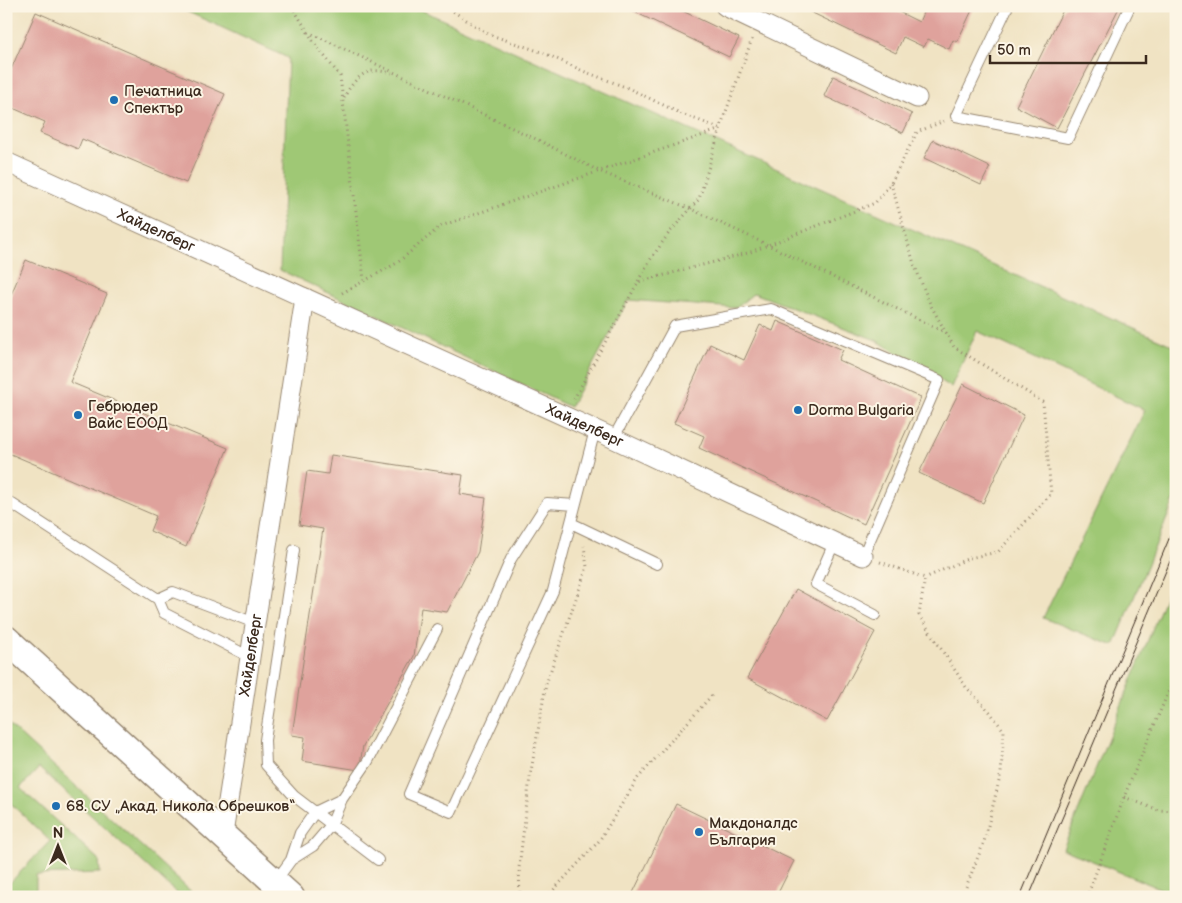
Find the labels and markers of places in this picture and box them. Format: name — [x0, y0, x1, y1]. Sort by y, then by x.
place label: Печатница Спектър — [124, 82, 202, 118]
marker: Печатница Спектър — [108, 94, 120, 106]
place label: Гебрюдер Вайс ЕООД — [88, 397, 168, 433]
place label: Dorma Bulgaria — [808, 401, 914, 420]
marker: Dorma Bulgaria — [792, 404, 804, 416]
marker: Гебрюдер Вайс ЕООД — [72, 409, 84, 421]
place label: 68. СУ „Акад. Никола Обрешков“ — [66, 797, 295, 816]
marker: 68. СУ „Акад. Никола Обрешков“ — [50, 800, 62, 812]
place label: Макдоналдс България — [709, 814, 798, 850]
marker: Макдоналдс България — [693, 826, 705, 838]

